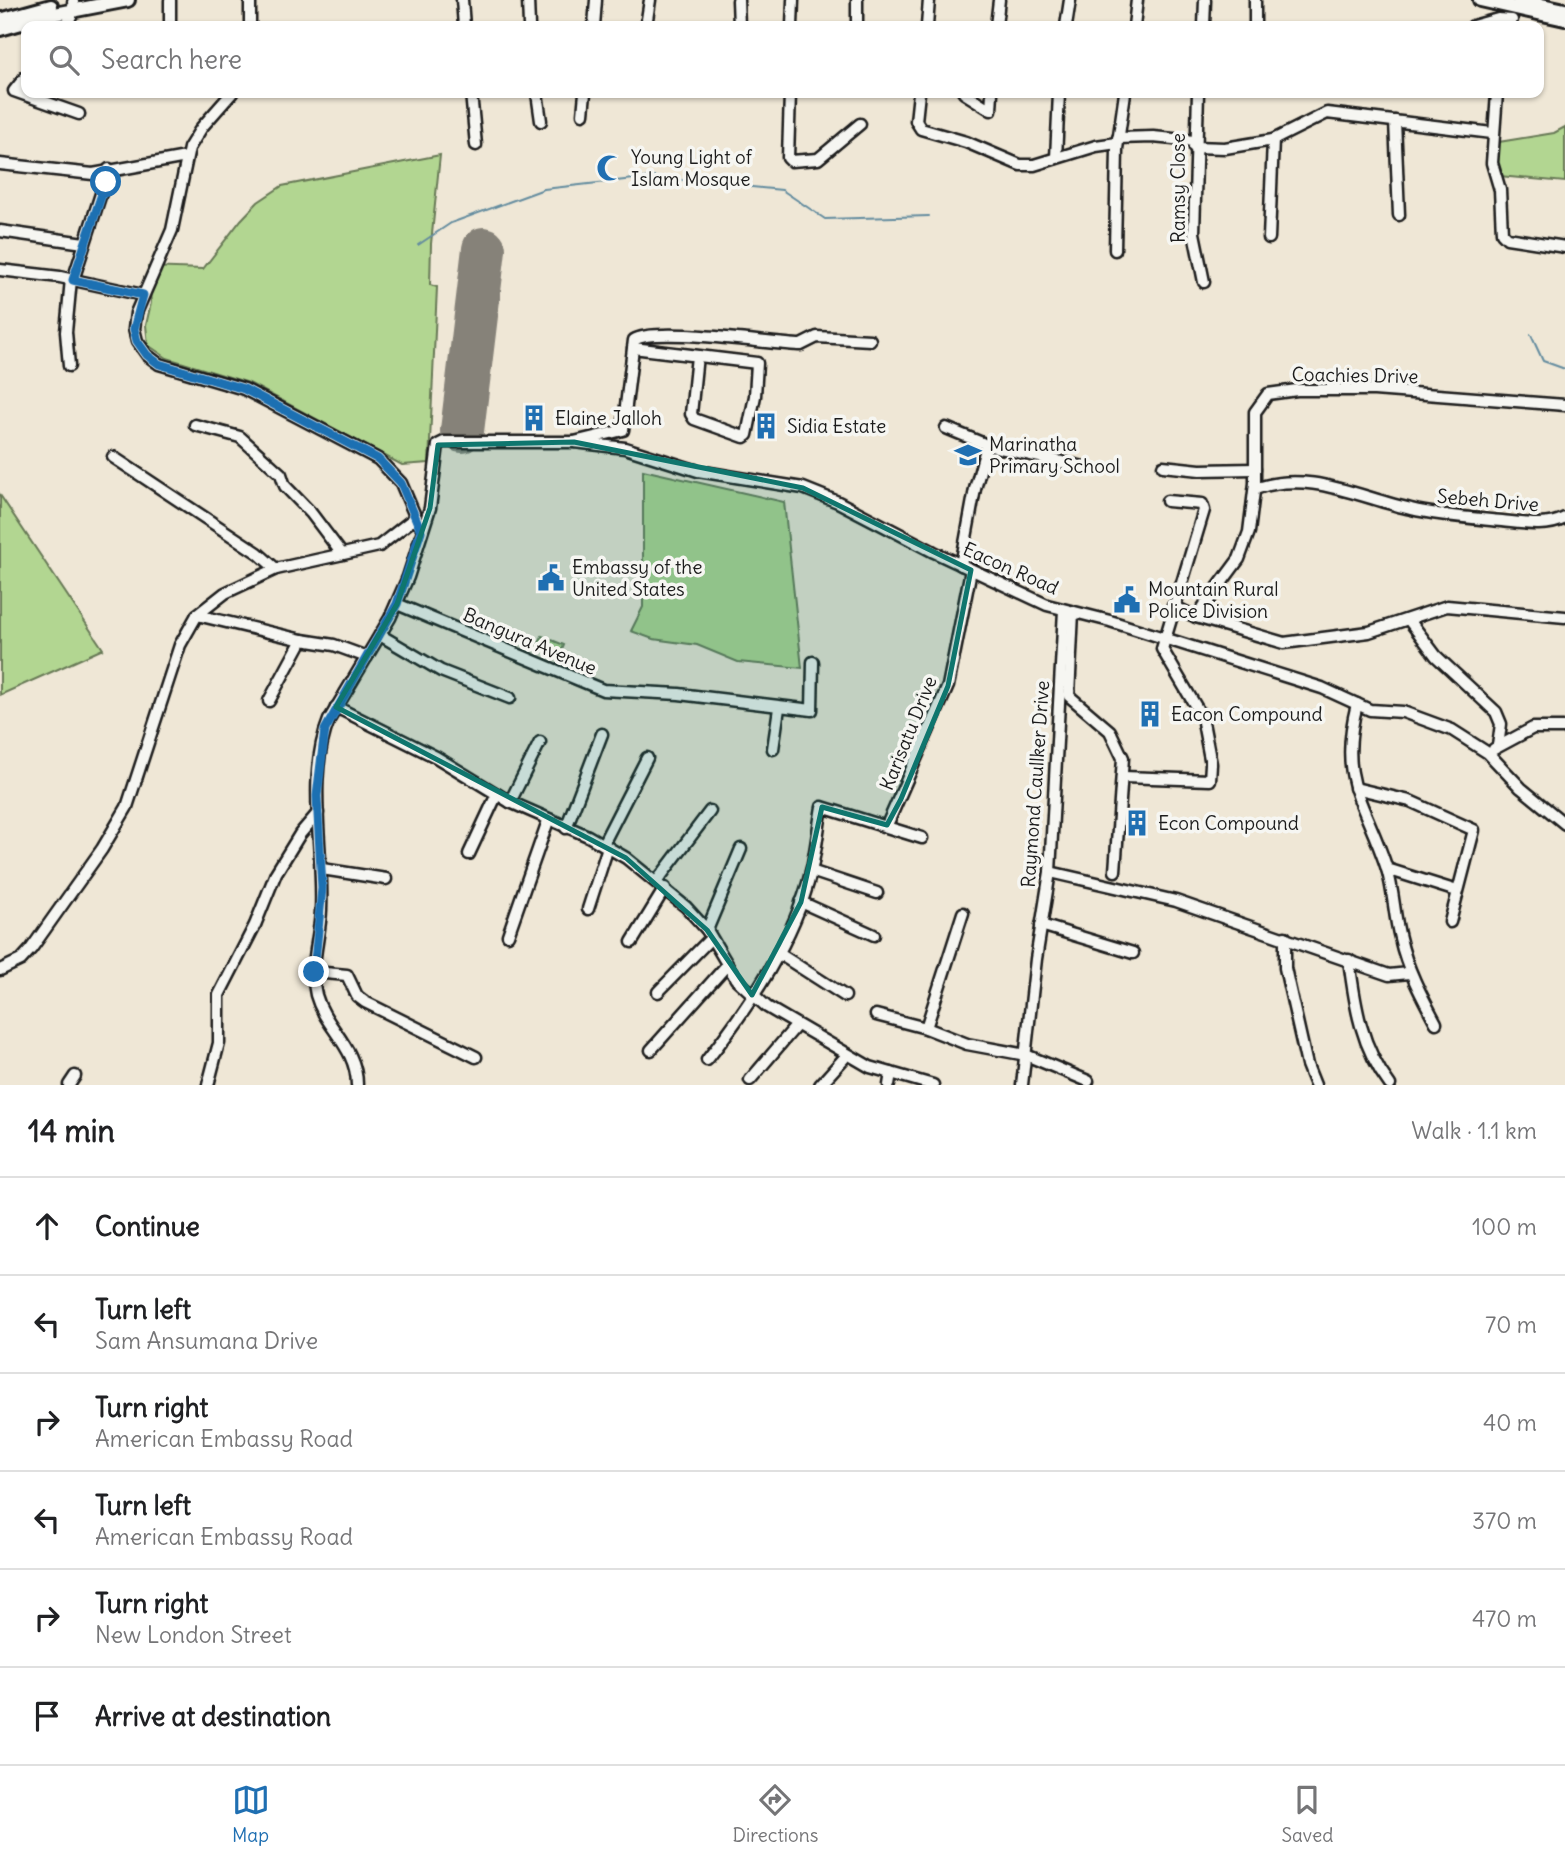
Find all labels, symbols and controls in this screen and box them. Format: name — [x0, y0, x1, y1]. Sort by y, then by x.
search box — [21, 21, 1544, 98]
icon: search — [45, 41, 83, 79]
text: Search here — [101, 43, 242, 76]
street label: Ramsy Close — [1166, 133, 1190, 243]
place label: Young Light of Islam Mosque — [631, 145, 753, 191]
mosque icon: Young Light of Islam Mosque — [595, 153, 625, 183]
route start — [90, 166, 121, 197]
street label: Coachies Drive — [1291, 362, 1419, 388]
building icon: Elaine Jalloh — [519, 403, 549, 433]
place label: Elaine Jalloh — [555, 406, 662, 430]
building icon: Sidia Estate — [751, 411, 781, 441]
place label: Sidia Estate — [787, 414, 886, 438]
place label: Marinatha Primary School — [989, 432, 1120, 478]
school or university icon: Marinatha Primary School — [953, 440, 983, 470]
street label: Sebeh Drive — [1436, 484, 1540, 516]
street label: Eacon Road — [960, 536, 1062, 600]
place label: Embassy of the United States — [572, 555, 703, 601]
public building icon: Embassy of the United States — [536, 563, 566, 593]
place label: Mountain Rural Police Division — [1148, 577, 1279, 623]
public building icon: Mountain Rural Police Division — [1112, 585, 1142, 615]
street label: Bangura Avenue — [460, 602, 600, 680]
street label: Karisatu Drive — [874, 672, 942, 794]
street label: Raymond Caullker Drive — [1016, 680, 1054, 888]
building icon: Eacon Compound — [1135, 699, 1165, 729]
place label: Eacon Compound — [1171, 702, 1323, 726]
building icon: Econ Compound — [1122, 808, 1152, 838]
place label: Econ Compound — [1158, 811, 1299, 835]
route end — [298, 956, 329, 987]
text: 14 min — [28, 1112, 115, 1150]
text: Walk · 1.1 km — [1411, 1116, 1537, 1145]
icon: ahead — [28, 1207, 66, 1245]
text: Continue — [95, 1210, 200, 1243]
text: 100 m — [1472, 1212, 1537, 1241]
text: Turn left — [95, 1293, 191, 1326]
icon: left — [28, 1305, 66, 1343]
text: 70 m — [1485, 1310, 1537, 1339]
text: Sam Ansumana Drive — [95, 1326, 318, 1355]
text: Turn right — [95, 1391, 208, 1424]
icon: right — [28, 1403, 66, 1441]
text: 40 m — [1483, 1408, 1537, 1437]
text: American Embassy Road — [95, 1424, 353, 1453]
text: Turn left — [95, 1489, 191, 1522]
icon: left — [28, 1501, 66, 1539]
text: 370 m — [1472, 1506, 1537, 1535]
text: American Embassy Road — [95, 1522, 353, 1551]
text: Turn right — [95, 1587, 208, 1620]
icon: right — [28, 1599, 66, 1637]
text: 470 m — [1472, 1604, 1537, 1633]
text: New London Street — [95, 1620, 292, 1649]
icon: arrive — [28, 1697, 66, 1735]
text: Arrive at destination — [95, 1700, 331, 1733]
tab: Map — [232, 1781, 270, 1847]
tab: Directions — [733, 1781, 818, 1847]
tab: Saved — [1281, 1781, 1333, 1847]

